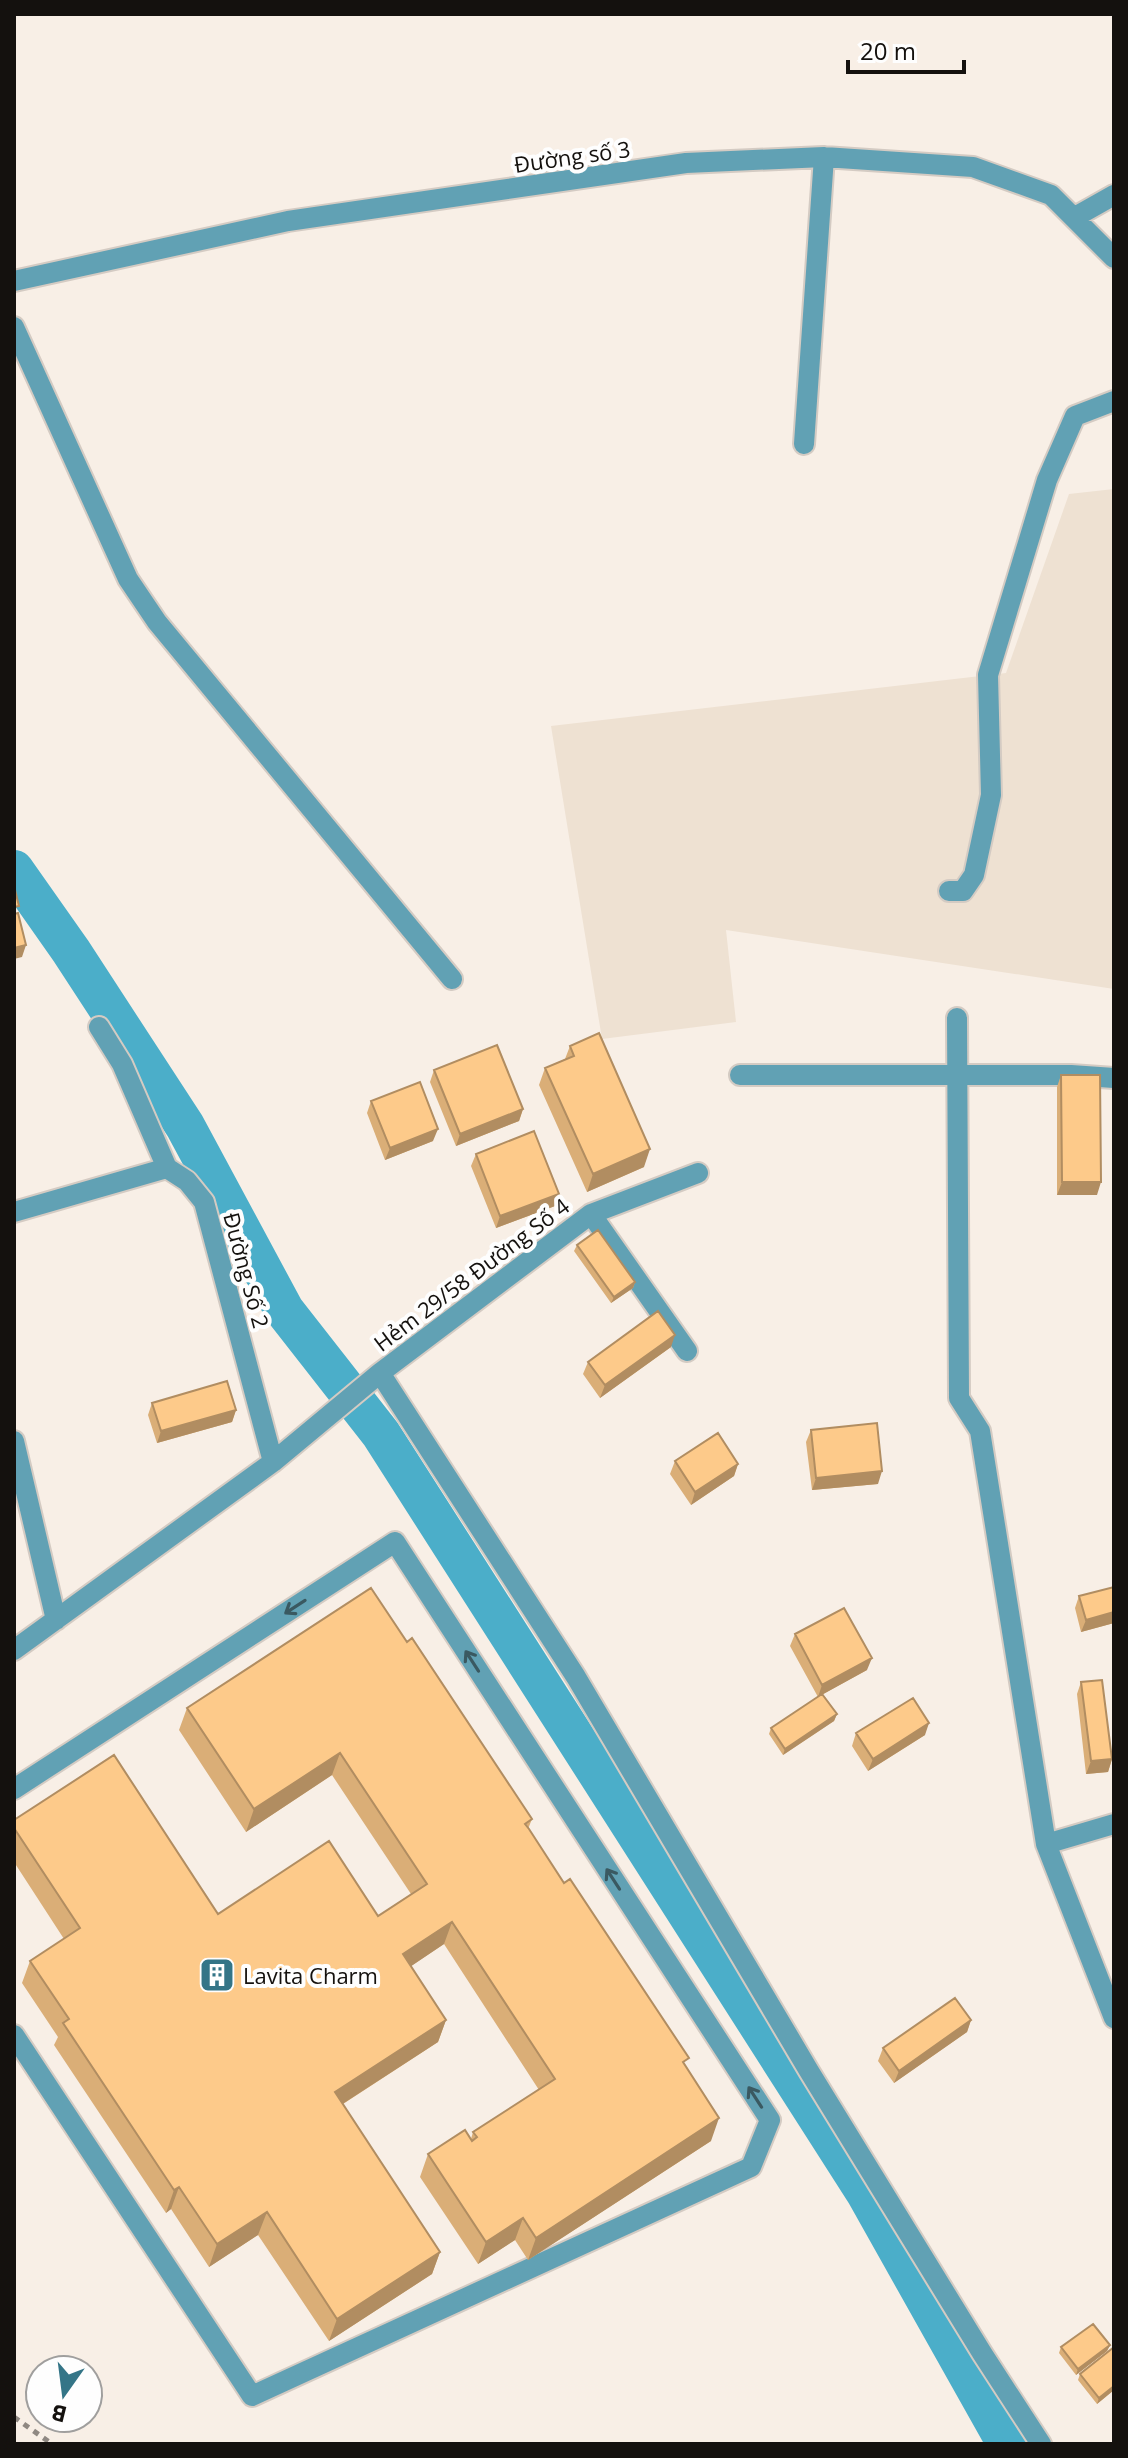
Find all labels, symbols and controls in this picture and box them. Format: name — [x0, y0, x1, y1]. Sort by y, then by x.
scale bar — [848, 24, 964, 74]
text: 20 m — [860, 34, 916, 67]
street label: Đường số 3 — [512, 133, 632, 179]
street label: Hẻm 29/58 Đường Số 4 — [367, 1190, 575, 1357]
street label: Đường Số 2 — [217, 1209, 277, 1331]
one-way arrow — [284, 1599, 307, 1615]
one-way arrow — [463, 1650, 480, 1672]
one-way arrow — [605, 1868, 621, 1891]
building icon: Lavita Charm — [198, 1956, 236, 1994]
place label: Lavita Charm — [243, 1960, 378, 1990]
one-way arrow — [746, 2086, 762, 2109]
north arrow — [24, 2354, 104, 2434]
text: B — [48, 2398, 70, 2431]

